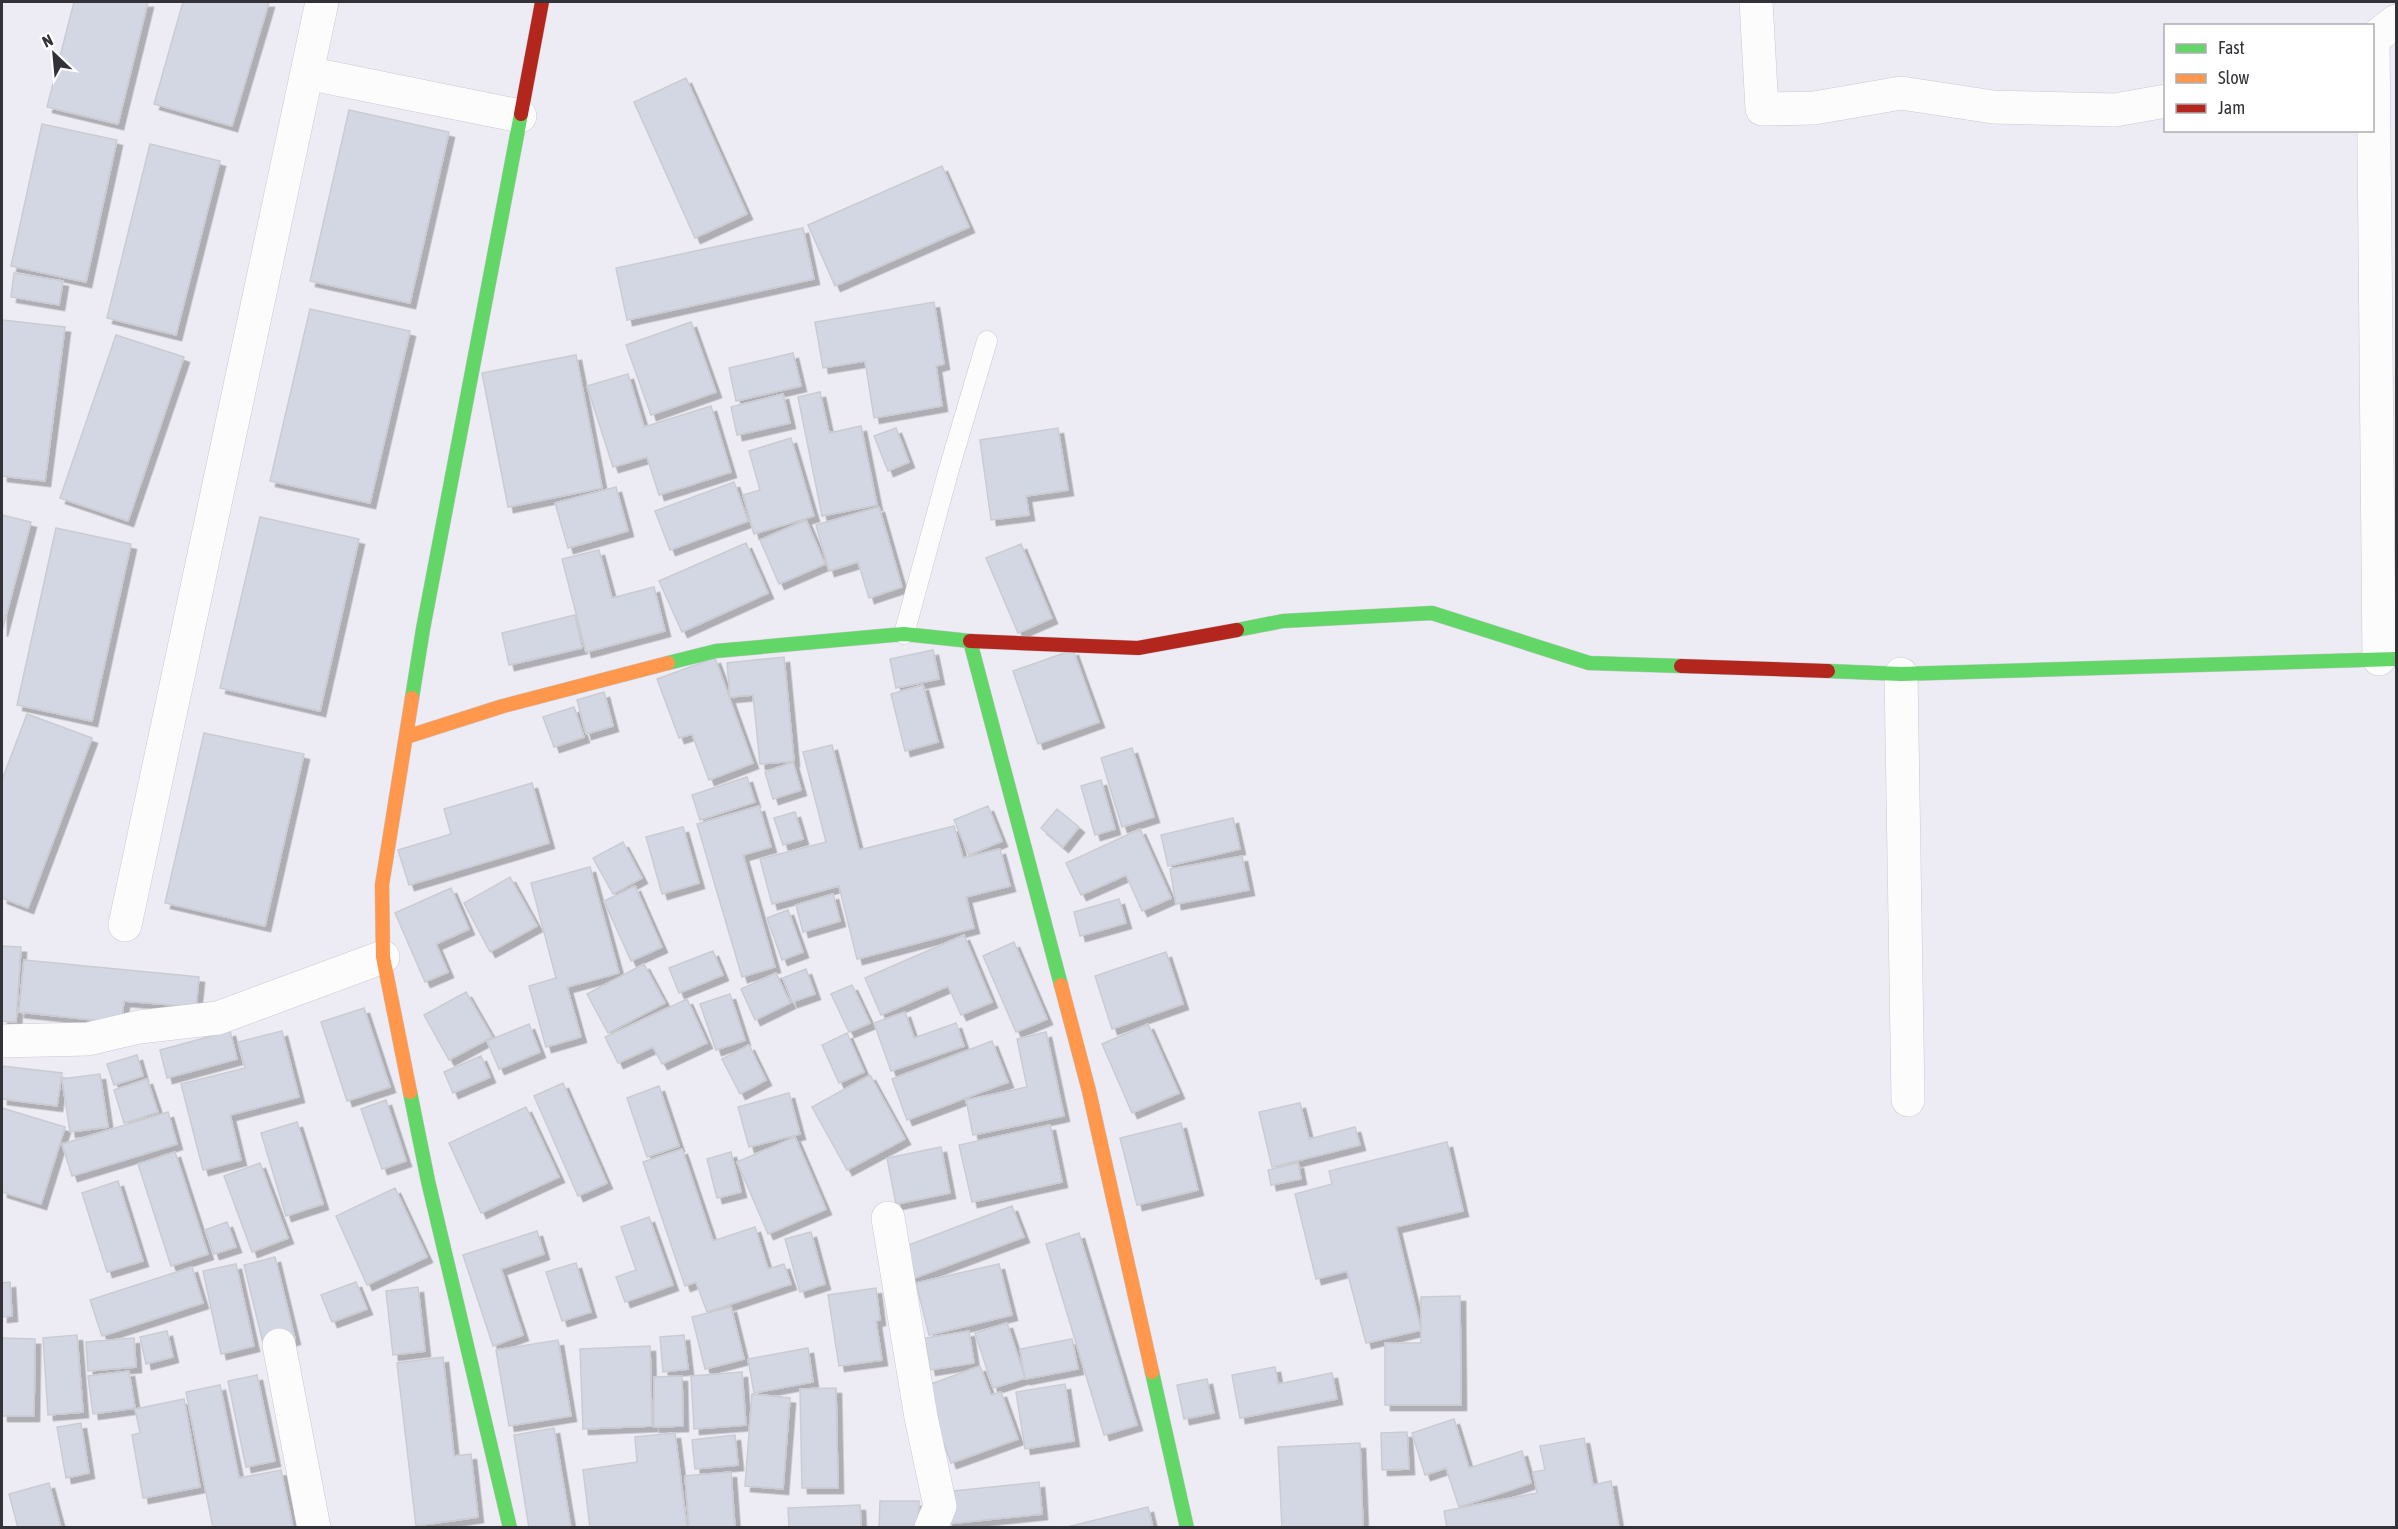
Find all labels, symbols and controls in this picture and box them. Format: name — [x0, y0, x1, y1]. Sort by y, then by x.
north arrow — [24, 24, 84, 84]
legend — [2164, 24, 2374, 132]
text: N — [39, 30, 56, 51]
text: Fast — [2218, 37, 2245, 58]
text: Slow — [2218, 67, 2249, 88]
text: Jam — [2218, 97, 2245, 118]

